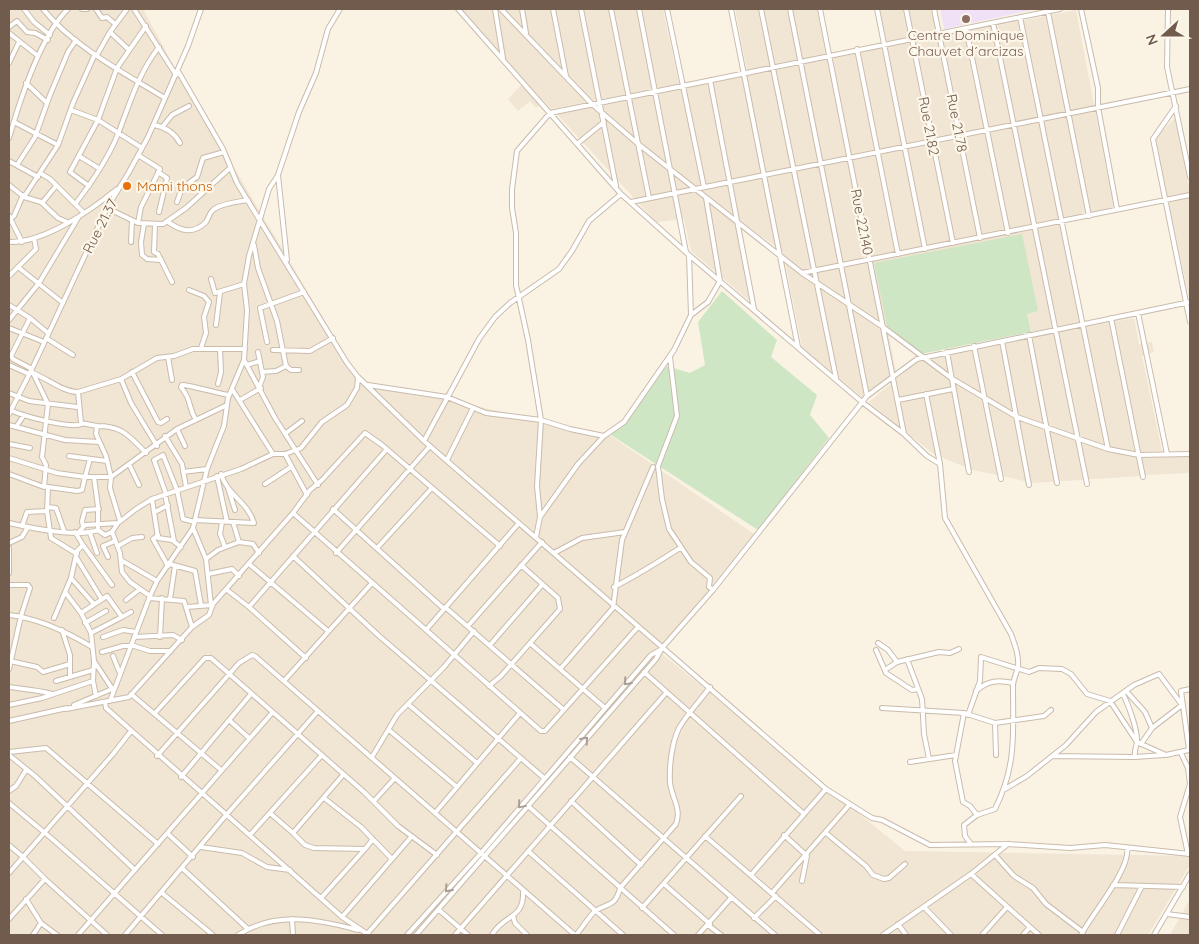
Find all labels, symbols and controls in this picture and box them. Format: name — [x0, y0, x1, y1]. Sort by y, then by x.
north arrow — [1139, 10, 1189, 60]
marker: Centre Dominique Chauvet d´arcizas — [960, 13, 972, 25]
place label: Centre Dominique Chauvet d´arcizas — [908, 26, 1024, 60]
text: N — [1142, 32, 1162, 48]
street label: Rue 21.78 — [943, 92, 971, 154]
street label: Rue 21.82 — [914, 95, 944, 157]
place label: Mami thons — [137, 177, 212, 195]
marker: Mami thons — [121, 180, 133, 192]
street label: Rue 22.140 — [847, 187, 877, 257]
street label: Rue 21.37 — [79, 196, 121, 256]
one-way arrow — [625, 676, 633, 685]
one-way arrow — [580, 737, 589, 746]
one-way arrow — [518, 799, 527, 808]
one-way arrow — [445, 883, 454, 892]

